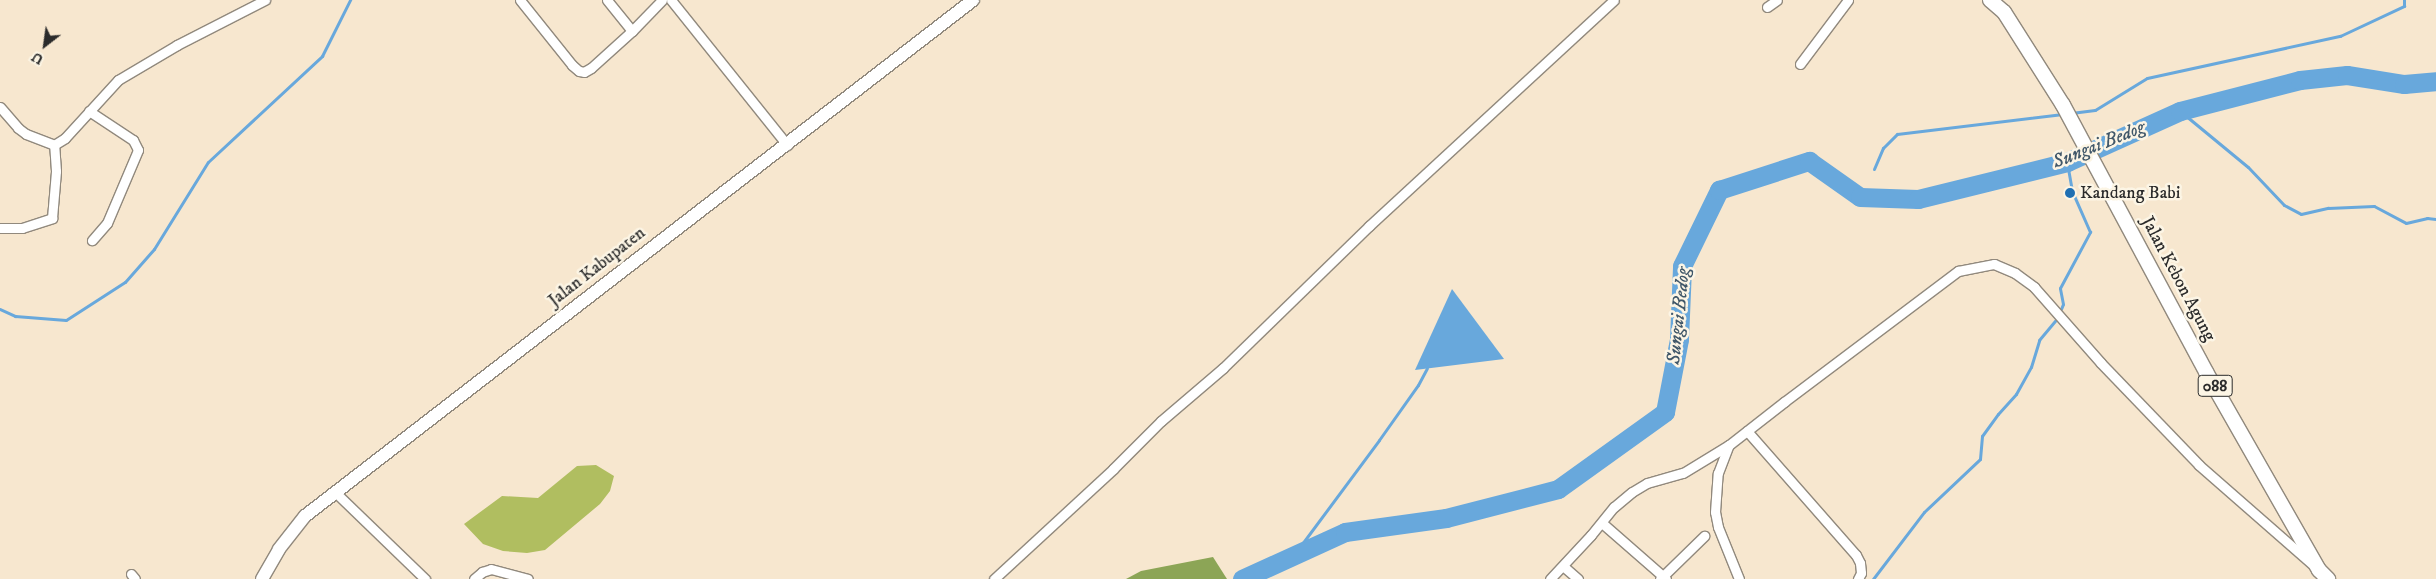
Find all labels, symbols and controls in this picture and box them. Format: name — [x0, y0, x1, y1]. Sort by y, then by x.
north arrow — [20, 20, 70, 70]
text: U — [28, 47, 47, 68]
water label: Sungai Bedog — [2049, 116, 2149, 174]
place label: Kandang Babi — [2080, 182, 2180, 204]
marker: Kandang Babi — [2064, 187, 2076, 199]
street label: Jalan Kebon Agung — [2136, 213, 2220, 345]
street label: Jalan Kabupaten — [544, 222, 650, 312]
water label: Sungai Bedog — [1663, 266, 1695, 366]
road number: 088 — [2198, 372, 2232, 400]

